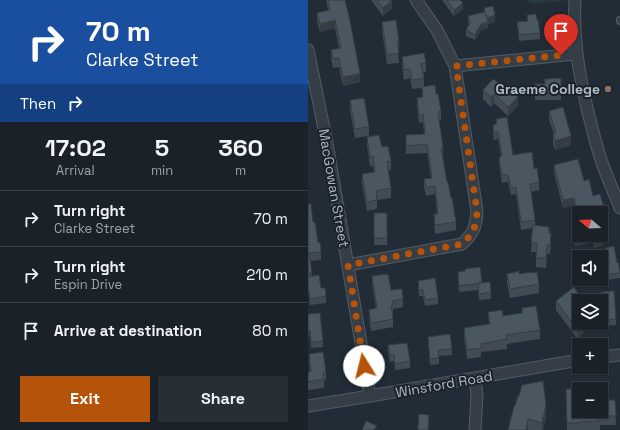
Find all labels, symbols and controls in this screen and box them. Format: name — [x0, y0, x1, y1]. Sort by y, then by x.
text: 70 m — [86, 13, 151, 49]
pin — [544, 14, 578, 55]
icon: right — [20, 16, 72, 68]
icon: arrive — [550, 20, 572, 42]
text: Clarke Street — [86, 48, 199, 71]
place label: Graeme College — [496, 80, 600, 98]
marker: Graeme College — [603, 84, 613, 94]
icon: right — [64, 92, 86, 114]
text: Then — [20, 94, 56, 113]
street label: MacGowan Street — [315, 127, 353, 249]
text: 17:02 — [45, 132, 106, 163]
text: 5 — [155, 132, 169, 163]
text: 360 — [218, 132, 263, 163]
text: Arrival — [56, 162, 95, 179]
text: min — [151, 162, 173, 179]
text: m — [235, 162, 246, 179]
text: Turn right — [54, 201, 125, 220]
north arrow — [572, 206, 608, 242]
map controls — [572, 206, 608, 418]
icon: right — [20, 208, 42, 230]
text: 70 m — [253, 209, 288, 228]
text: Clarke Street — [54, 220, 135, 237]
button: sound — [572, 250, 608, 286]
text: Turn right — [54, 257, 125, 276]
icon: right — [20, 264, 42, 286]
text: 210 m — [246, 265, 288, 284]
text: Espin Drive — [54, 276, 122, 293]
button: layers — [572, 294, 608, 330]
icon: arrive — [20, 320, 42, 342]
text: Arrive at destination — [54, 321, 202, 340]
text: 80 m — [252, 321, 288, 340]
button: + — [572, 338, 608, 374]
position arrow — [343, 345, 385, 387]
street label: Winsford Road — [394, 367, 494, 401]
button: Exit — [20, 376, 150, 422]
button: Share — [158, 376, 288, 422]
button: − — [572, 382, 608, 418]

